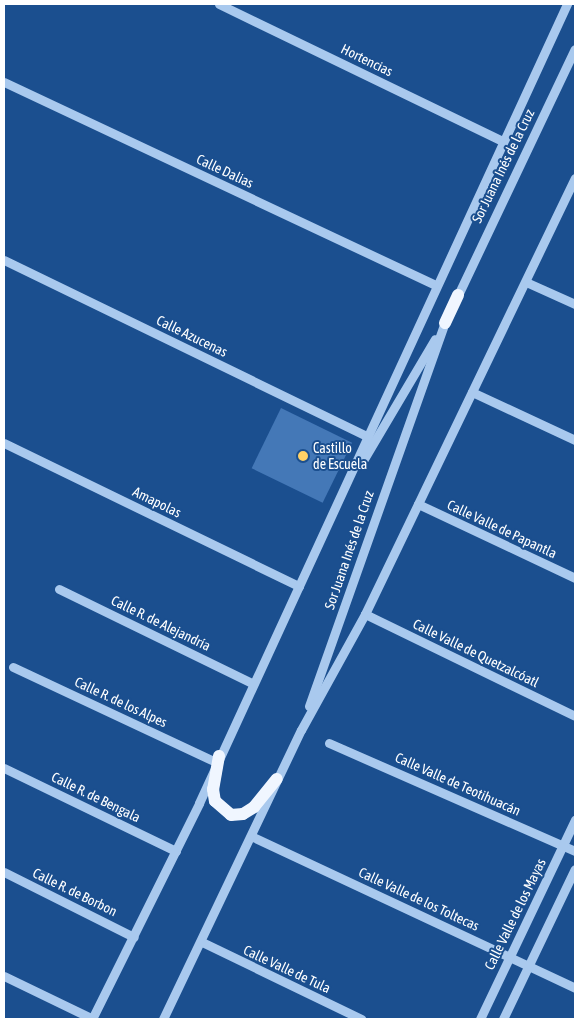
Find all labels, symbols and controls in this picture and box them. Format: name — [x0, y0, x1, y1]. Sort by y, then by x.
street label: Hortencias — [338, 40, 396, 80]
street label: Sor Juana Inés de la Cruz — [468, 106, 538, 226]
street label: Calle Dalias — [194, 150, 256, 192]
street label: Calle Azucenas — [154, 312, 230, 360]
place label: Castillo de Escuela — [313, 440, 367, 472]
marker: Castillo de Escuela — [297, 450, 309, 462]
street label: Amapolas — [130, 483, 184, 521]
street label: Sor Juana Inés de la Cruz — [321, 488, 377, 612]
street label: Calle Valle de Papantla — [444, 496, 560, 562]
street label: Calle R. de Alejandría — [109, 592, 213, 654]
street label: Calle Valle de Quetzalcóatl — [410, 615, 542, 691]
street label: Calle R. de los Alpes — [72, 673, 170, 731]
street label: Calle Valle de Teotihuacán — [393, 749, 523, 819]
street label: Calle R. de Bengala — [49, 768, 143, 826]
street label: Calle Valle de los Mayas — [481, 856, 549, 972]
street label: Calle R. de Borbon — [30, 864, 120, 920]
street label: Calle Valle de los Toltecas — [356, 864, 482, 934]
street label: Calle Valle de Tula — [241, 941, 333, 997]

